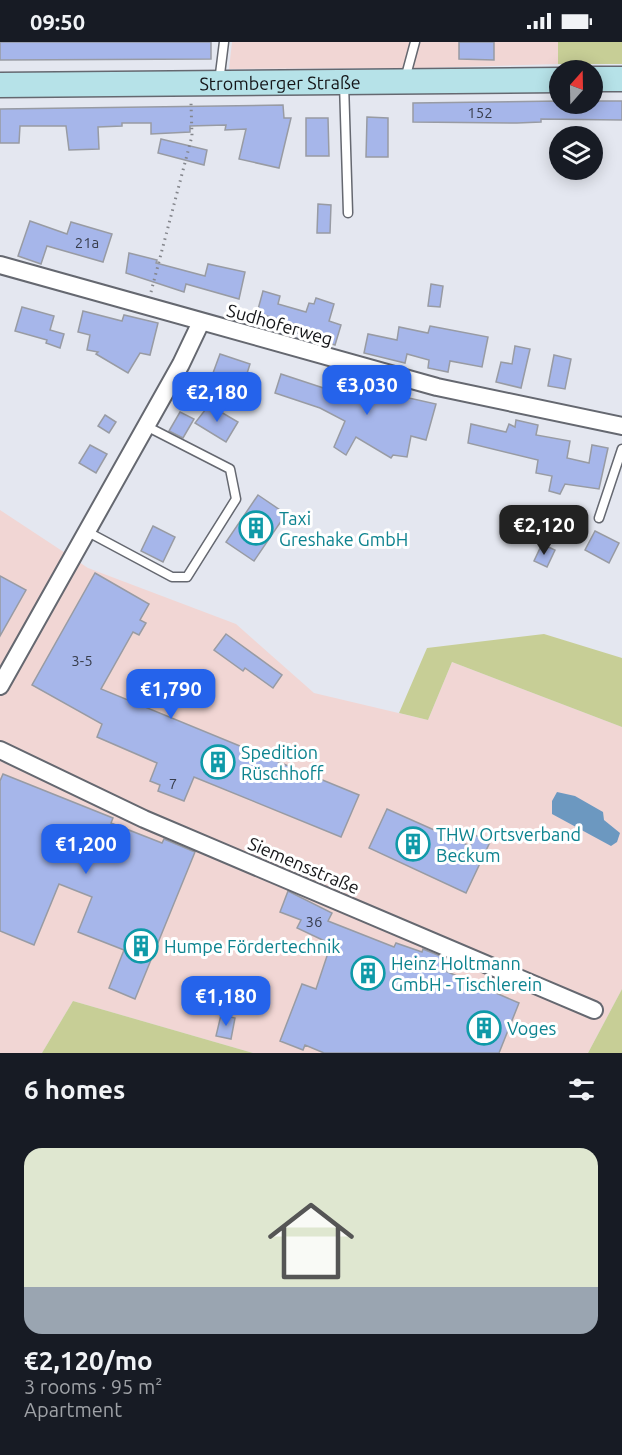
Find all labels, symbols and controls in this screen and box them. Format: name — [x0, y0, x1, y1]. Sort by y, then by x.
text: 09:50 — [30, 9, 85, 34]
north arrow — [549, 60, 603, 114]
map controls — [549, 60, 603, 180]
street label: Stromberger Straße — [199, 72, 361, 93]
house number: 152 — [467, 104, 493, 121]
button: layers — [549, 126, 603, 180]
house number: 21a — [75, 234, 99, 251]
street label: Sudhoferweg — [225, 299, 335, 349]
pin: €3,030 — [318, 365, 416, 416]
pin: €2,180 — [168, 372, 266, 423]
text: €3,030 — [336, 373, 398, 396]
text: €2,180 — [186, 380, 248, 403]
pin: €2,120 — [495, 505, 593, 556]
place label: Taxi Greshake GmbH — [279, 508, 408, 549]
building icon: Taxi Greshake GmbH — [238, 510, 274, 546]
text: €2,120 — [513, 513, 575, 536]
house number: 3-5 — [71, 652, 93, 669]
pin: €1,790 — [122, 669, 220, 720]
text: €1,790 — [140, 677, 202, 700]
place label: Spedition Rüschhoff — [241, 742, 324, 783]
building icon: Spedition Rüschhoff — [200, 744, 236, 780]
house number: 7 — [169, 775, 177, 792]
pin: €1,200 — [37, 824, 135, 875]
place label: THW Ortsverband Beckum — [436, 824, 581, 865]
building icon: THW Ortsverband Beckum — [395, 826, 431, 862]
text: €1,200 — [55, 832, 117, 855]
street label: Siemensstraße — [245, 833, 363, 897]
house number: 36 — [306, 913, 322, 930]
building icon: Humpe Fördertechnik — [123, 928, 159, 964]
place label: Humpe Fördertechnik — [164, 936, 340, 956]
place label: Heinz Holtmann GmbH - Tischlerein — [391, 953, 542, 994]
building icon: Heinz Holtmann GmbH - Tischlerein — [350, 955, 386, 991]
pin: €1,180 — [177, 976, 275, 1027]
text: €1,180 — [195, 984, 257, 1007]
building icon: Voges — [466, 1010, 502, 1046]
place label: Voges — [507, 1018, 557, 1038]
icon: filters — [565, 1073, 598, 1106]
text: 6 homes — [24, 1075, 125, 1104]
icon: home — [257, 1187, 365, 1295]
text: €2,120/mo — [24, 1346, 153, 1375]
text: 3 rooms · 95 m² — [24, 1375, 162, 1398]
text: Apartment — [24, 1398, 122, 1421]

